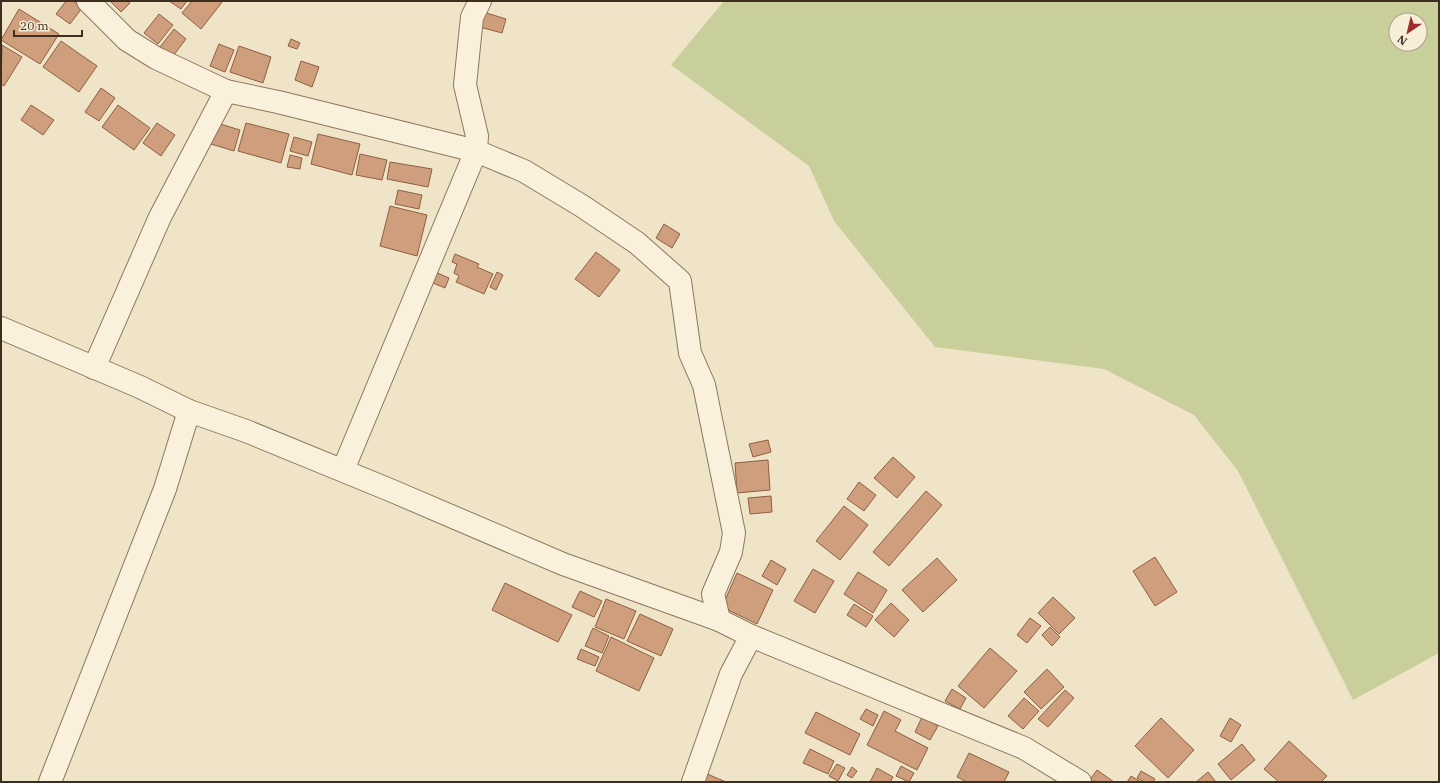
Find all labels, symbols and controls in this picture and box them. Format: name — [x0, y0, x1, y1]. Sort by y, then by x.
scale bar — [14, 12, 82, 38]
north arrow — [1388, 12, 1428, 52]
text: 20 m — [20, 18, 49, 33]
text: N — [1394, 32, 1410, 48]

